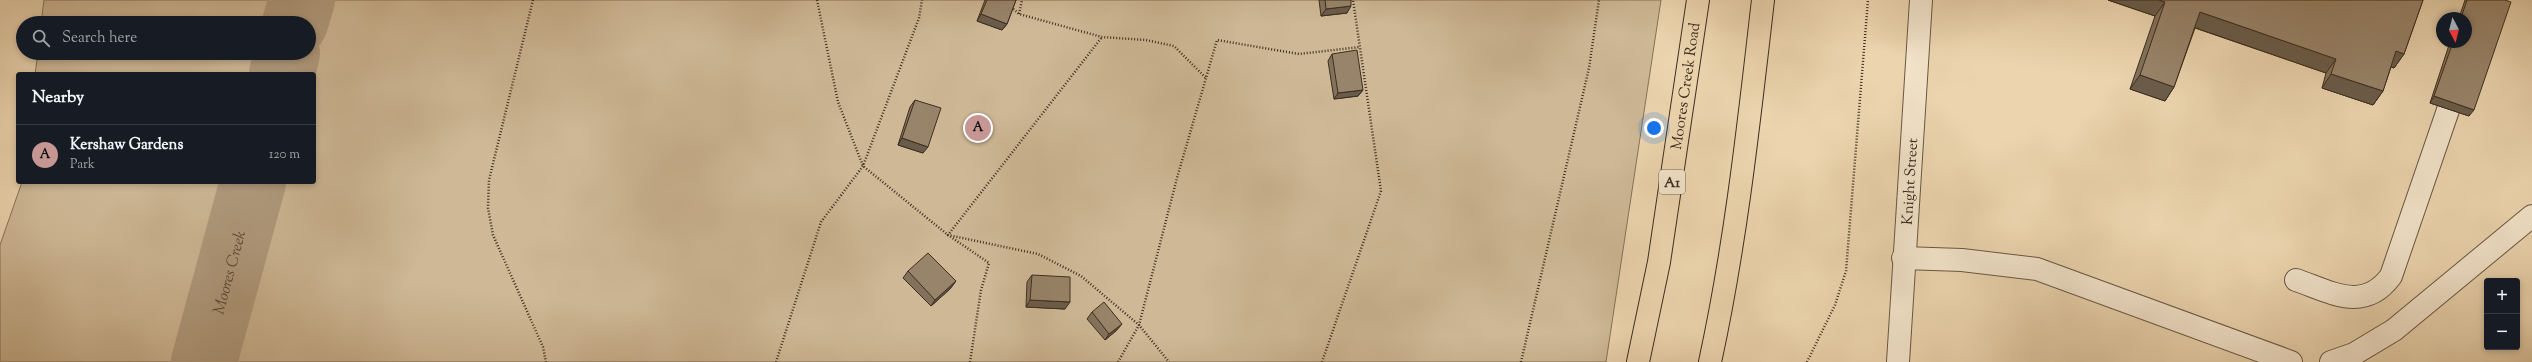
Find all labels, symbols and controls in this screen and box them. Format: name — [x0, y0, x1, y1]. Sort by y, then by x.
north arrow — [2436, 12, 2472, 48]
search box — [16, 16, 316, 60]
street label: Moores Creek Road — [1667, 21, 1707, 151]
icon: search — [30, 27, 52, 49]
text: Search here — [62, 28, 137, 49]
text: Nearby — [32, 86, 84, 110]
pin: A — [965, 113, 991, 143]
your location — [1644, 118, 1664, 138]
text: Kershaw Gardens — [70, 135, 183, 156]
street label: Knight Street — [1898, 137, 1924, 226]
text: A — [40, 146, 50, 164]
text: 120 m — [269, 146, 300, 164]
text: Park — [70, 156, 95, 174]
road number: A1 — [1659, 170, 1685, 194]
water label: Moores Creek — [208, 229, 253, 317]
map controls — [2484, 278, 2520, 350]
button: + — [2484, 278, 2520, 314]
button: − — [2484, 314, 2520, 350]

